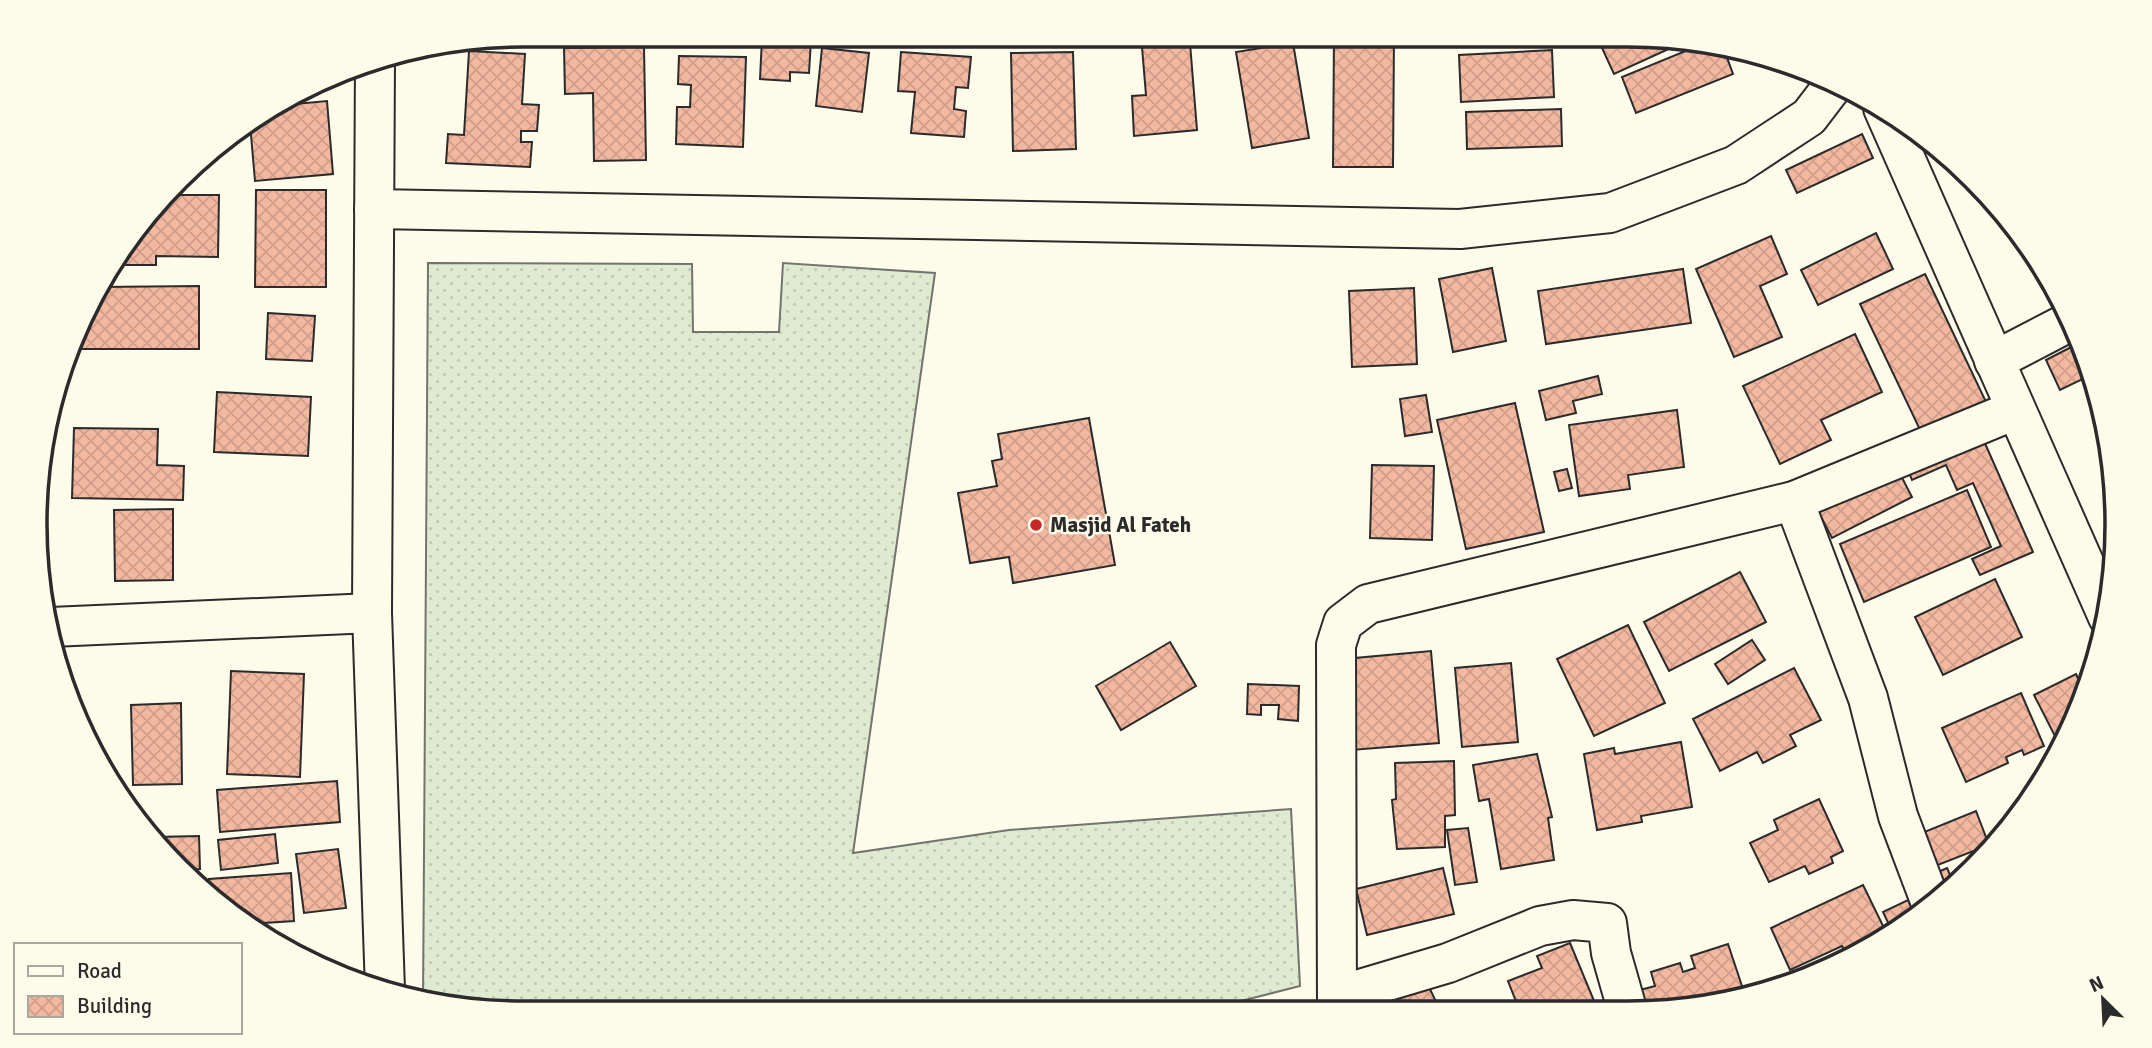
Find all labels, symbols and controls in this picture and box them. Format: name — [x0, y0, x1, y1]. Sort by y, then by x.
place label: Masjid Al Fateh — [1050, 512, 1191, 538]
marker: Masjid Al Fateh — [1028, 517, 1044, 533]
legend — [14, 943, 242, 1034]
text: Road — [77, 958, 122, 984]
north arrow — [2068, 964, 2138, 1034]
text: N — [2086, 971, 2107, 998]
text: Building — [77, 993, 152, 1019]

